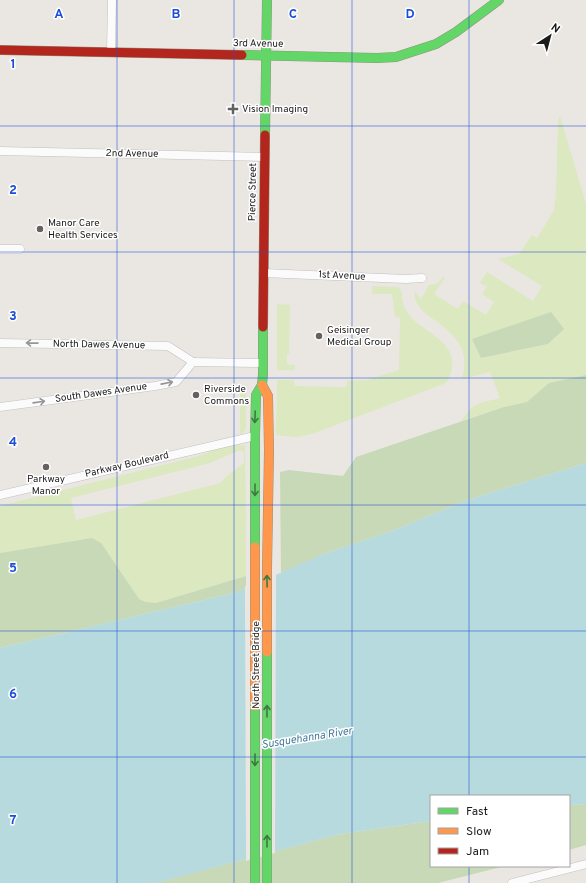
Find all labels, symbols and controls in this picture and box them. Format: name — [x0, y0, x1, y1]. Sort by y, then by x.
text: A — [54, 7, 64, 23]
text: B — [172, 7, 181, 23]
text: C — [289, 7, 297, 23]
text: D — [405, 7, 415, 23]
north arrow — [530, 16, 570, 56]
text: N — [548, 21, 563, 37]
street label: 3rd Avenue — [233, 37, 283, 51]
text: 1 — [10, 57, 16, 73]
marker: Vision Imaging — [227, 103, 239, 115]
place label: Vision Imaging — [242, 103, 308, 116]
street label: 2nd Avenue — [105, 147, 159, 161]
street label: Pierce Street — [246, 163, 260, 221]
text: 2 — [9, 183, 17, 199]
place label: Manor Care Health Services — [48, 217, 118, 242]
marker: Manor Care Health Services — [35, 224, 45, 234]
street label: 1st Avenue — [318, 268, 366, 284]
text: 3 — [9, 309, 17, 325]
place label: Geisinger Medical Group — [327, 324, 392, 349]
marker: Geisinger Medical Group — [314, 331, 324, 341]
street label: North Dawes Avenue — [53, 338, 145, 352]
one-way arrow — [26, 340, 39, 347]
one-way arrow — [160, 379, 173, 387]
street label: South Dawes Avenue — [54, 380, 148, 406]
place label: Riverside Commons — [204, 383, 249, 408]
marker: Riverside Commons — [191, 390, 201, 400]
one-way arrow — [32, 398, 45, 406]
one-way arrow — [252, 410, 259, 423]
text: 4 — [9, 435, 17, 451]
street label: Parkway Boulevard — [84, 449, 170, 481]
marker: Parkway Manor — [41, 462, 51, 472]
place label: Parkway Manor — [27, 473, 65, 498]
one-way arrow — [251, 483, 259, 496]
text: 5 — [9, 561, 17, 577]
one-way arrow — [263, 575, 271, 588]
street label: North Street Bridge — [250, 621, 263, 709]
text: 6 — [9, 687, 17, 703]
one-way arrow — [263, 705, 271, 718]
water label: Susquehanna River — [261, 724, 354, 752]
one-way arrow — [251, 753, 259, 766]
legend — [430, 795, 570, 867]
text: Fast — [466, 804, 488, 820]
text: 7 — [10, 813, 17, 829]
text: Slow — [466, 824, 492, 840]
one-way arrow — [263, 835, 271, 848]
text: Jam — [466, 844, 489, 860]

